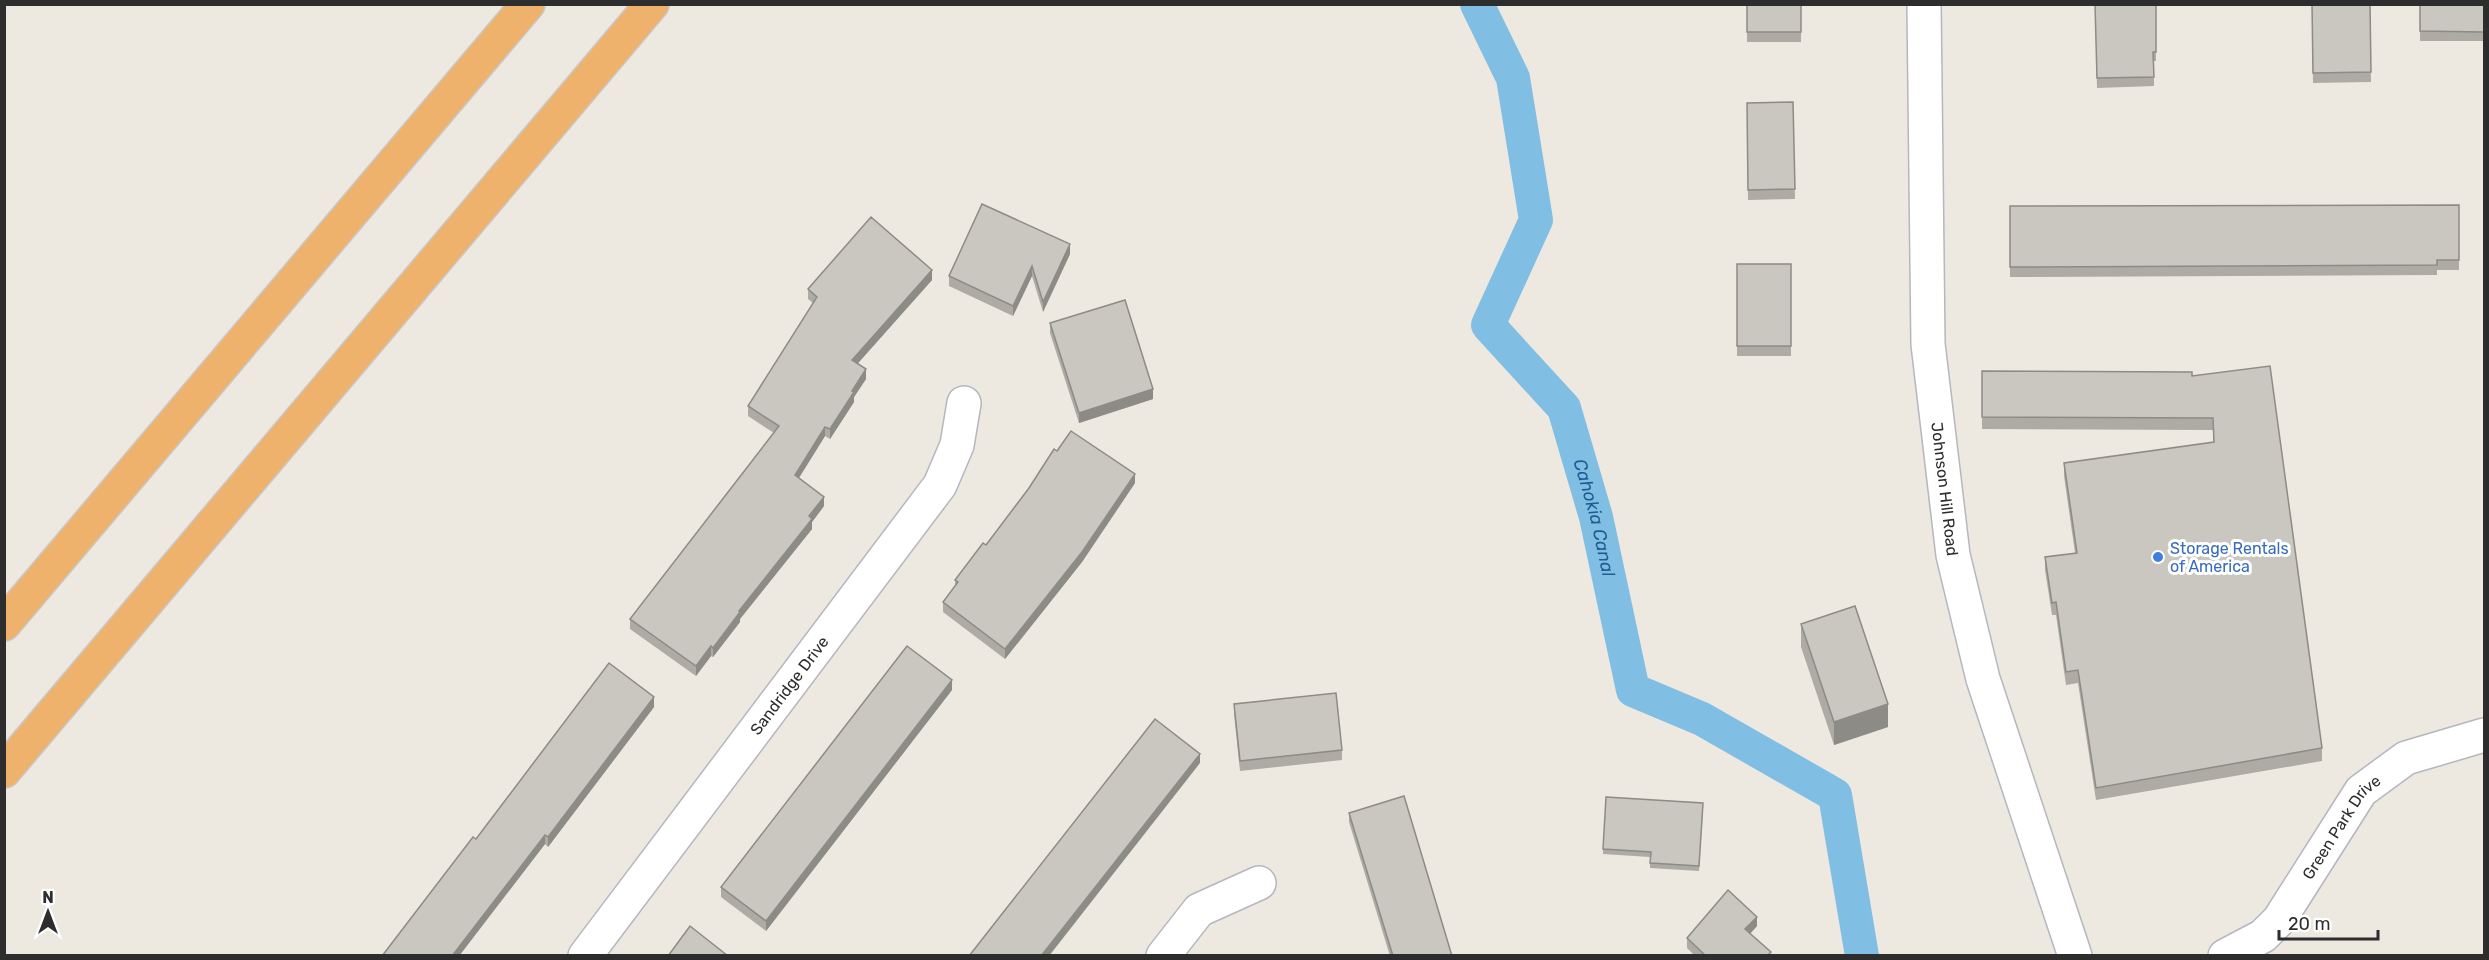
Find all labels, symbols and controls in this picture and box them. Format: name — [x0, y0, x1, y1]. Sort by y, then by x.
street label: Johnson Hill Road — [1927, 421, 1962, 557]
water label: Cahokia Canal — [1568, 456, 1620, 579]
place label: Storage Rentals of America — [2170, 539, 2289, 576]
marker: Storage Rentals of America — [2151, 550, 2165, 564]
street label: Sandridge Drive — [746, 633, 833, 739]
street label: Green Park Drive — [2298, 771, 2384, 883]
north arrow — [18, 882, 78, 942]
text: N — [42, 888, 54, 907]
scale bar — [2279, 903, 2378, 941]
text: 20 m — [2288, 913, 2330, 935]

